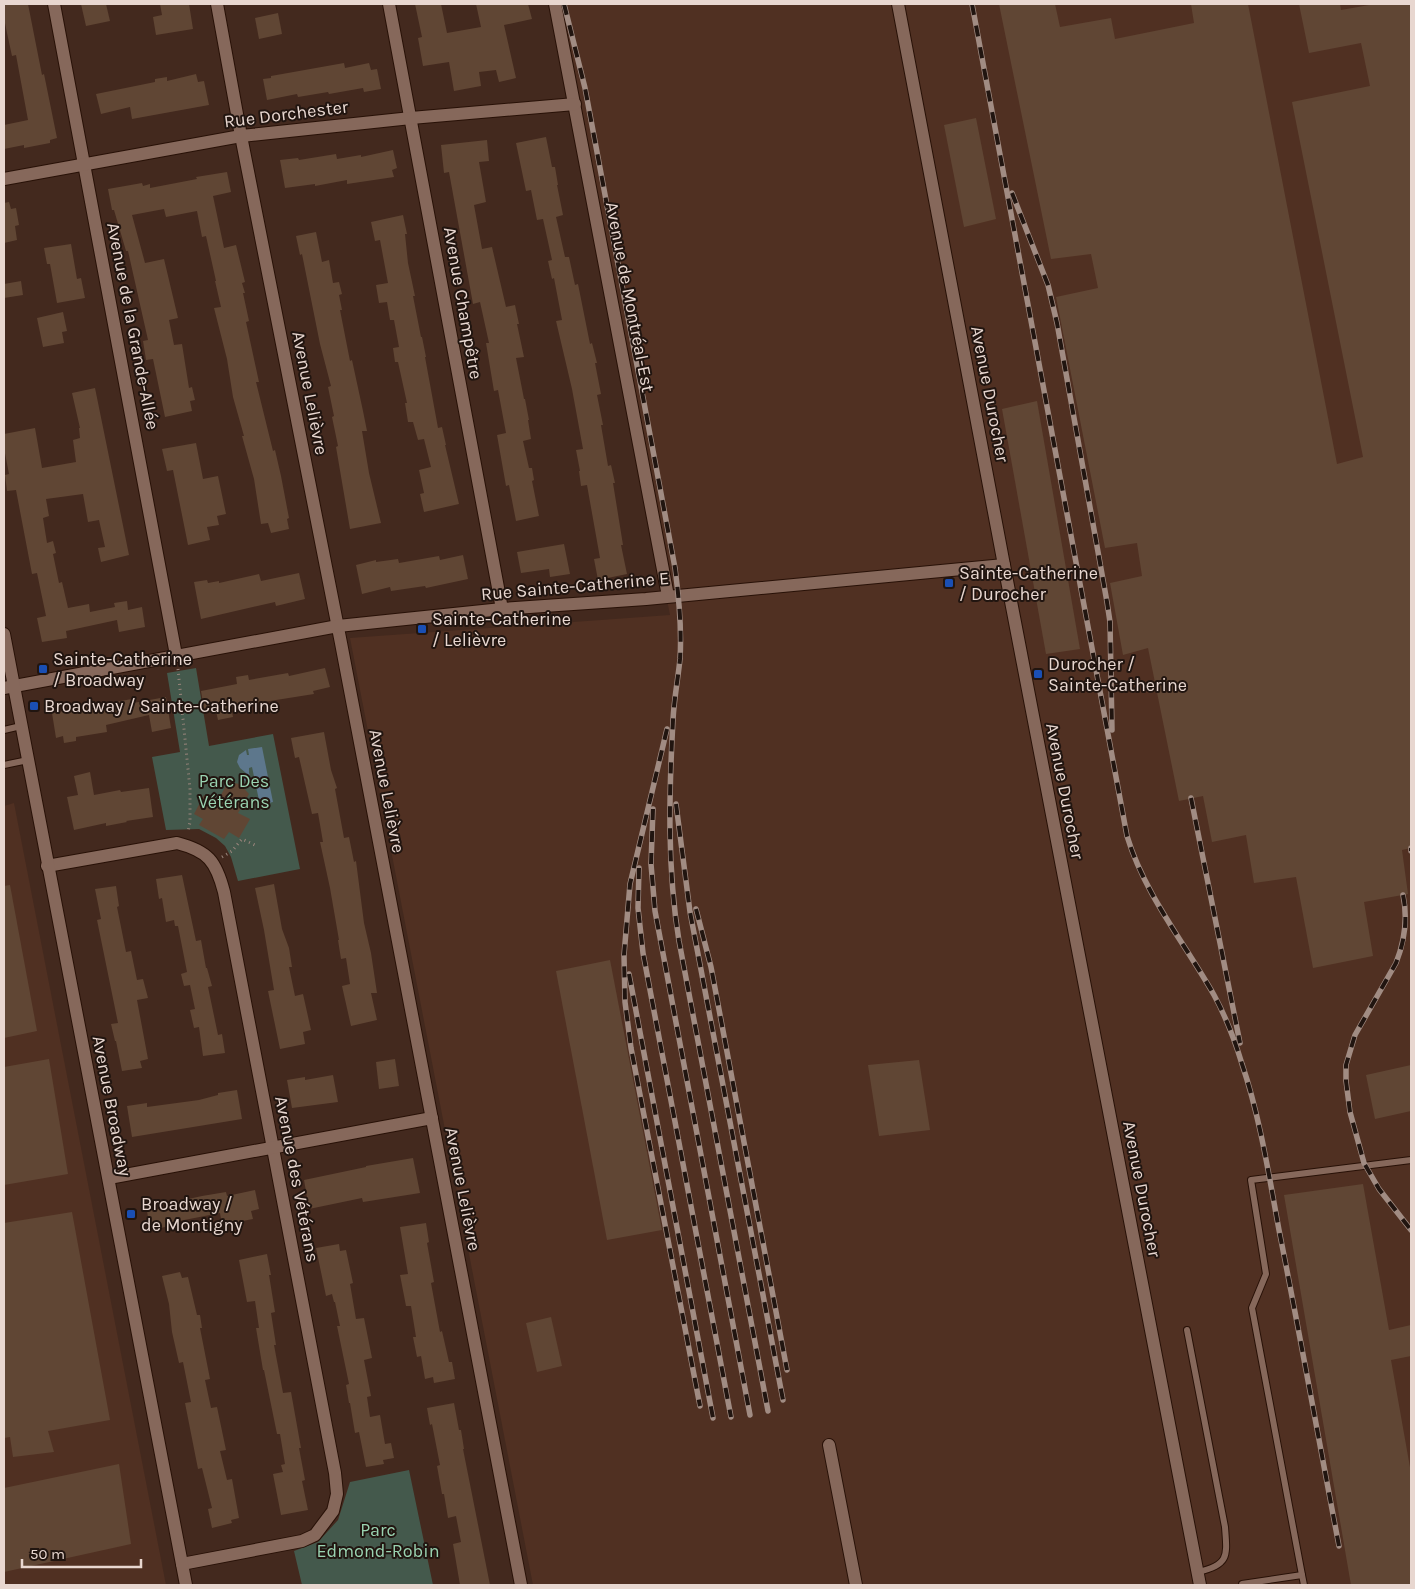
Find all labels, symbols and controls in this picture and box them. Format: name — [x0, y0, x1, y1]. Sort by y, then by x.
street label: Rue Dorchester — [223, 95, 350, 133]
street label: Avenue de Montréal-Est — [601, 200, 659, 394]
street label: Avenue de la Grande-Allée — [102, 220, 164, 432]
street label: Avenue Champêtre — [439, 225, 487, 381]
street label: Avenue Durocher — [966, 324, 1014, 465]
street label: Avenue Lelièvre — [287, 329, 333, 457]
place label: Sainte-Catherine / Durocher — [959, 562, 1098, 605]
street label: Rue Sainte-Catherine E — [480, 567, 670, 605]
marker: Sainte-Catherine / Durocher — [943, 577, 955, 589]
place label: Sainte-Catherine / Lelièvre — [432, 608, 571, 651]
marker: Sainte-Catherine / Lelièvre — [416, 623, 428, 635]
place label: Sainte-Catherine / Broadway — [53, 648, 192, 691]
place label: Durocher / Sainte-Catherine — [1048, 653, 1187, 696]
marker: Sainte-Catherine / Broadway — [37, 663, 49, 675]
marker: Durocher / Sainte-Catherine — [1032, 668, 1044, 680]
place label: Broadway / Sainte-Catherine — [44, 695, 279, 717]
marker: Broadway / Sainte-Catherine — [28, 700, 40, 712]
street label: Avenue Durocher — [1041, 721, 1089, 862]
street label: Avenue Lelièvre — [364, 727, 410, 855]
park label: Parc Des Vétérans — [198, 770, 270, 813]
street label: Avenue Broadway — [88, 1034, 137, 1179]
street label: Avenue des Vétérans — [270, 1094, 324, 1264]
street label: Avenue Durocher — [1118, 1119, 1166, 1260]
street label: Avenue Lelièvre — [440, 1125, 486, 1253]
place label: Broadway / de Montigny — [141, 1193, 243, 1236]
marker: Broadway / de Montigny — [125, 1208, 137, 1220]
park label: Parc Edmond-Robin — [316, 1519, 440, 1562]
scale bar — [22, 1536, 141, 1568]
text: 50 m — [30, 1545, 65, 1563]

